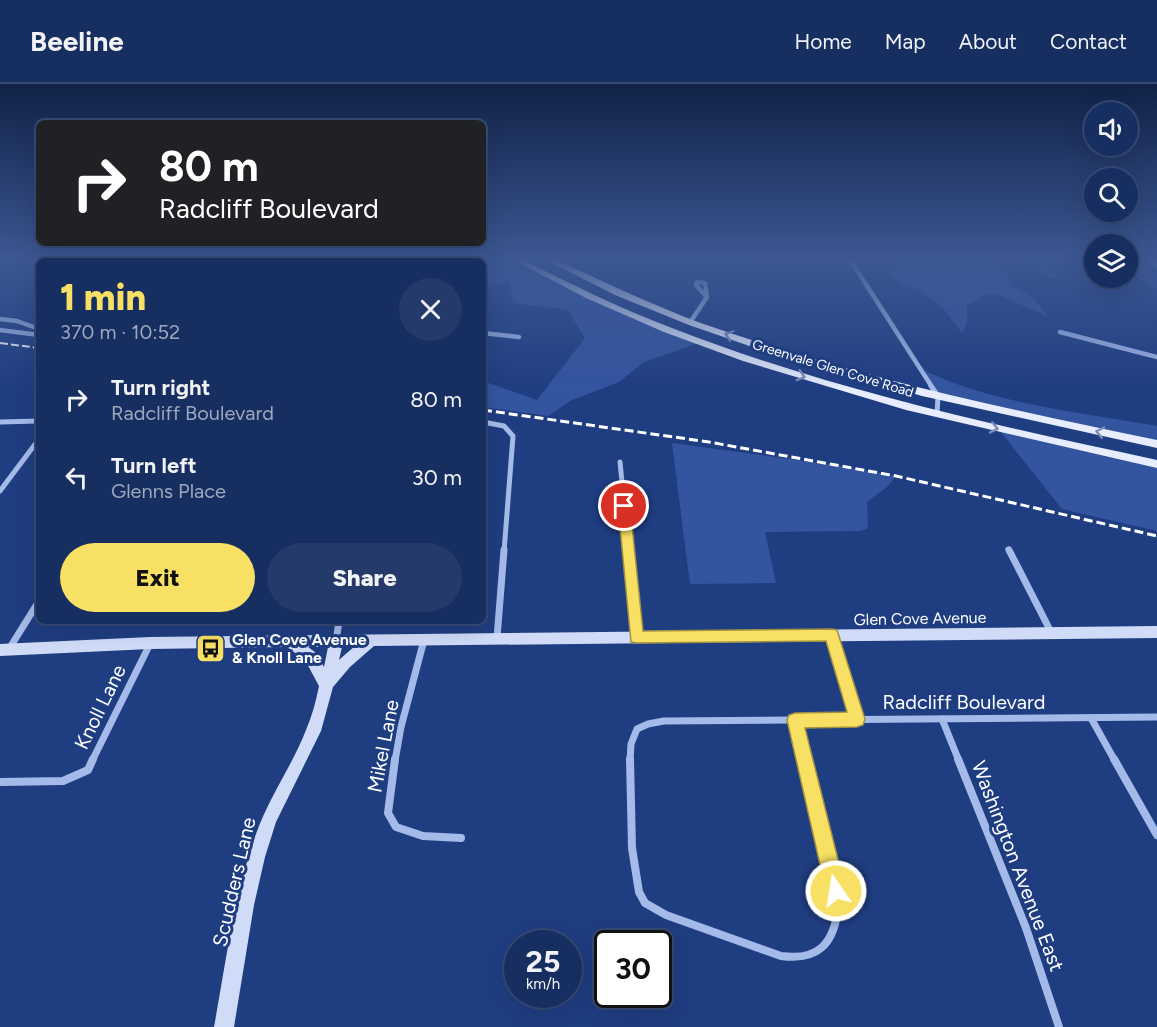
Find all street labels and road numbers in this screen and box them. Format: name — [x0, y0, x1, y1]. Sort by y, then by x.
street label: Greenvale Glen Cove Road — [750, 336, 916, 401]
street label: Glen Cove Avenue — [853, 608, 987, 629]
street label: Knoll Lane — [69, 661, 131, 753]
street label: Radcliff Boulevard — [883, 690, 1045, 714]
street label: Mikel Lane — [362, 698, 404, 794]
street label: Washington Avenue East — [967, 757, 1069, 975]
street label: Scudders Lane — [207, 815, 261, 949]

